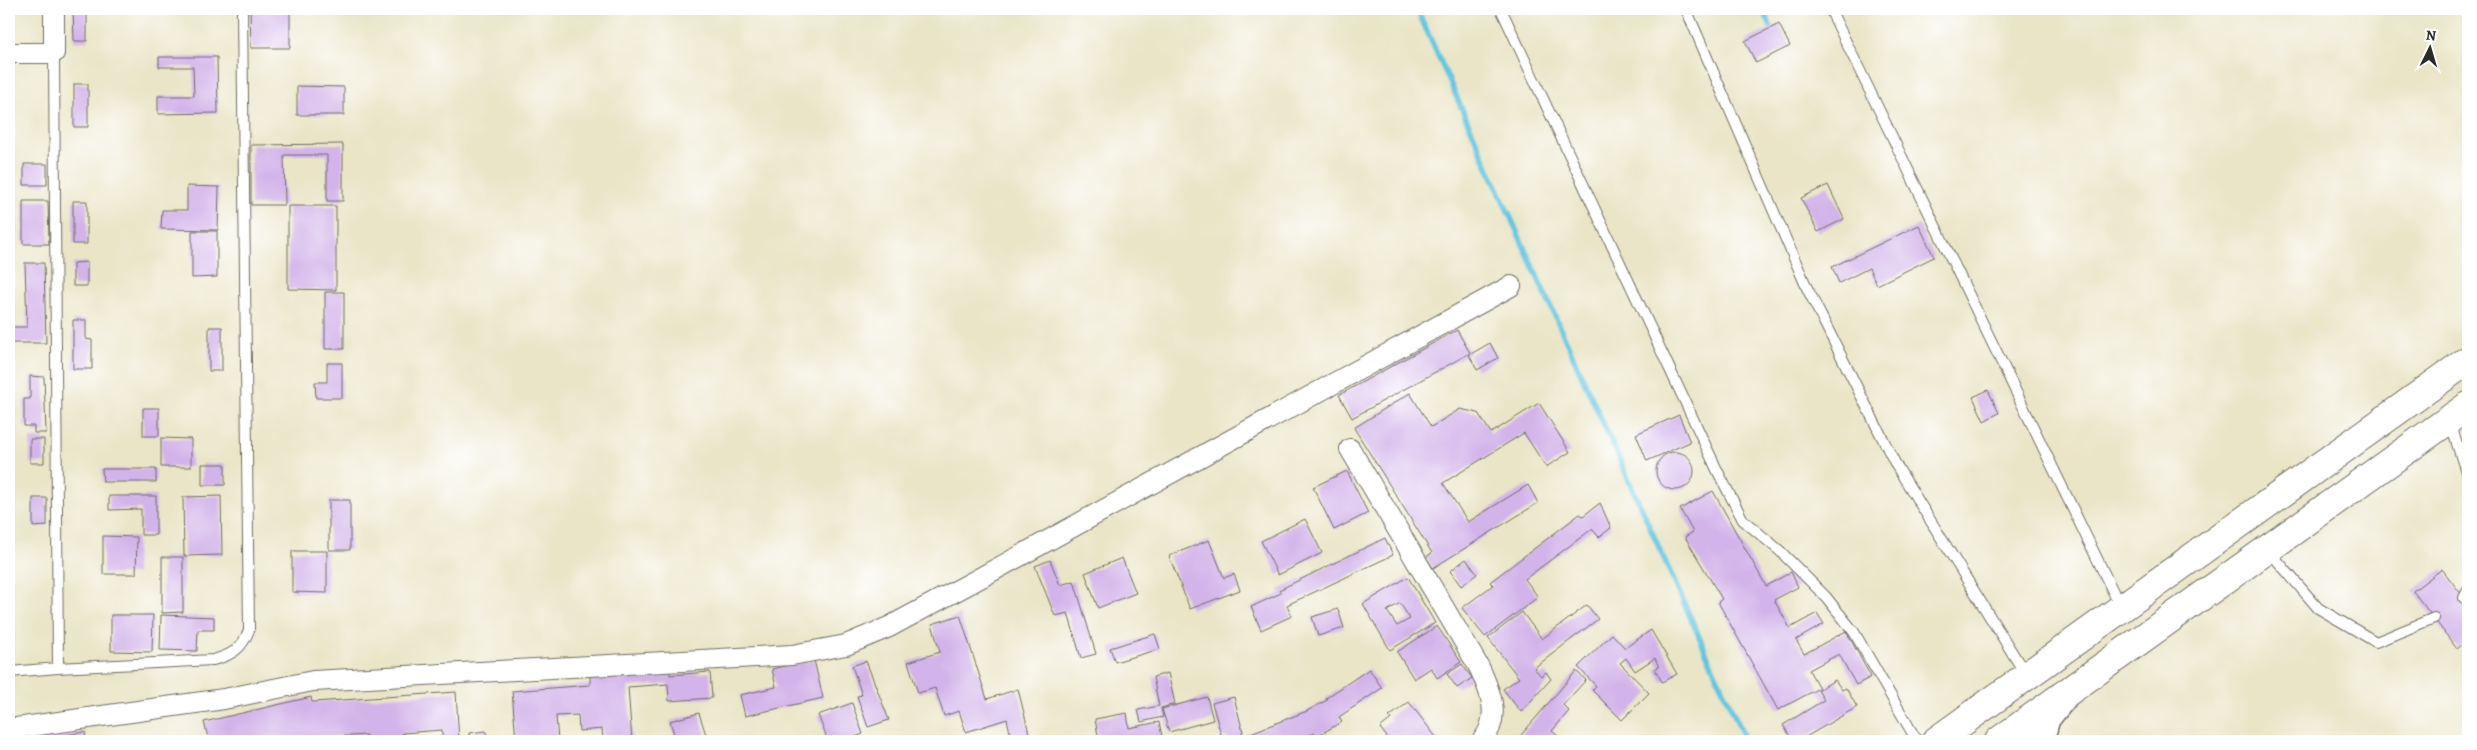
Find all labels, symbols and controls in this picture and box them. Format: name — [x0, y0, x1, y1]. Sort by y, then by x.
north arrow — [2404, 22, 2454, 72]
text: N — [2425, 26, 2437, 45]

